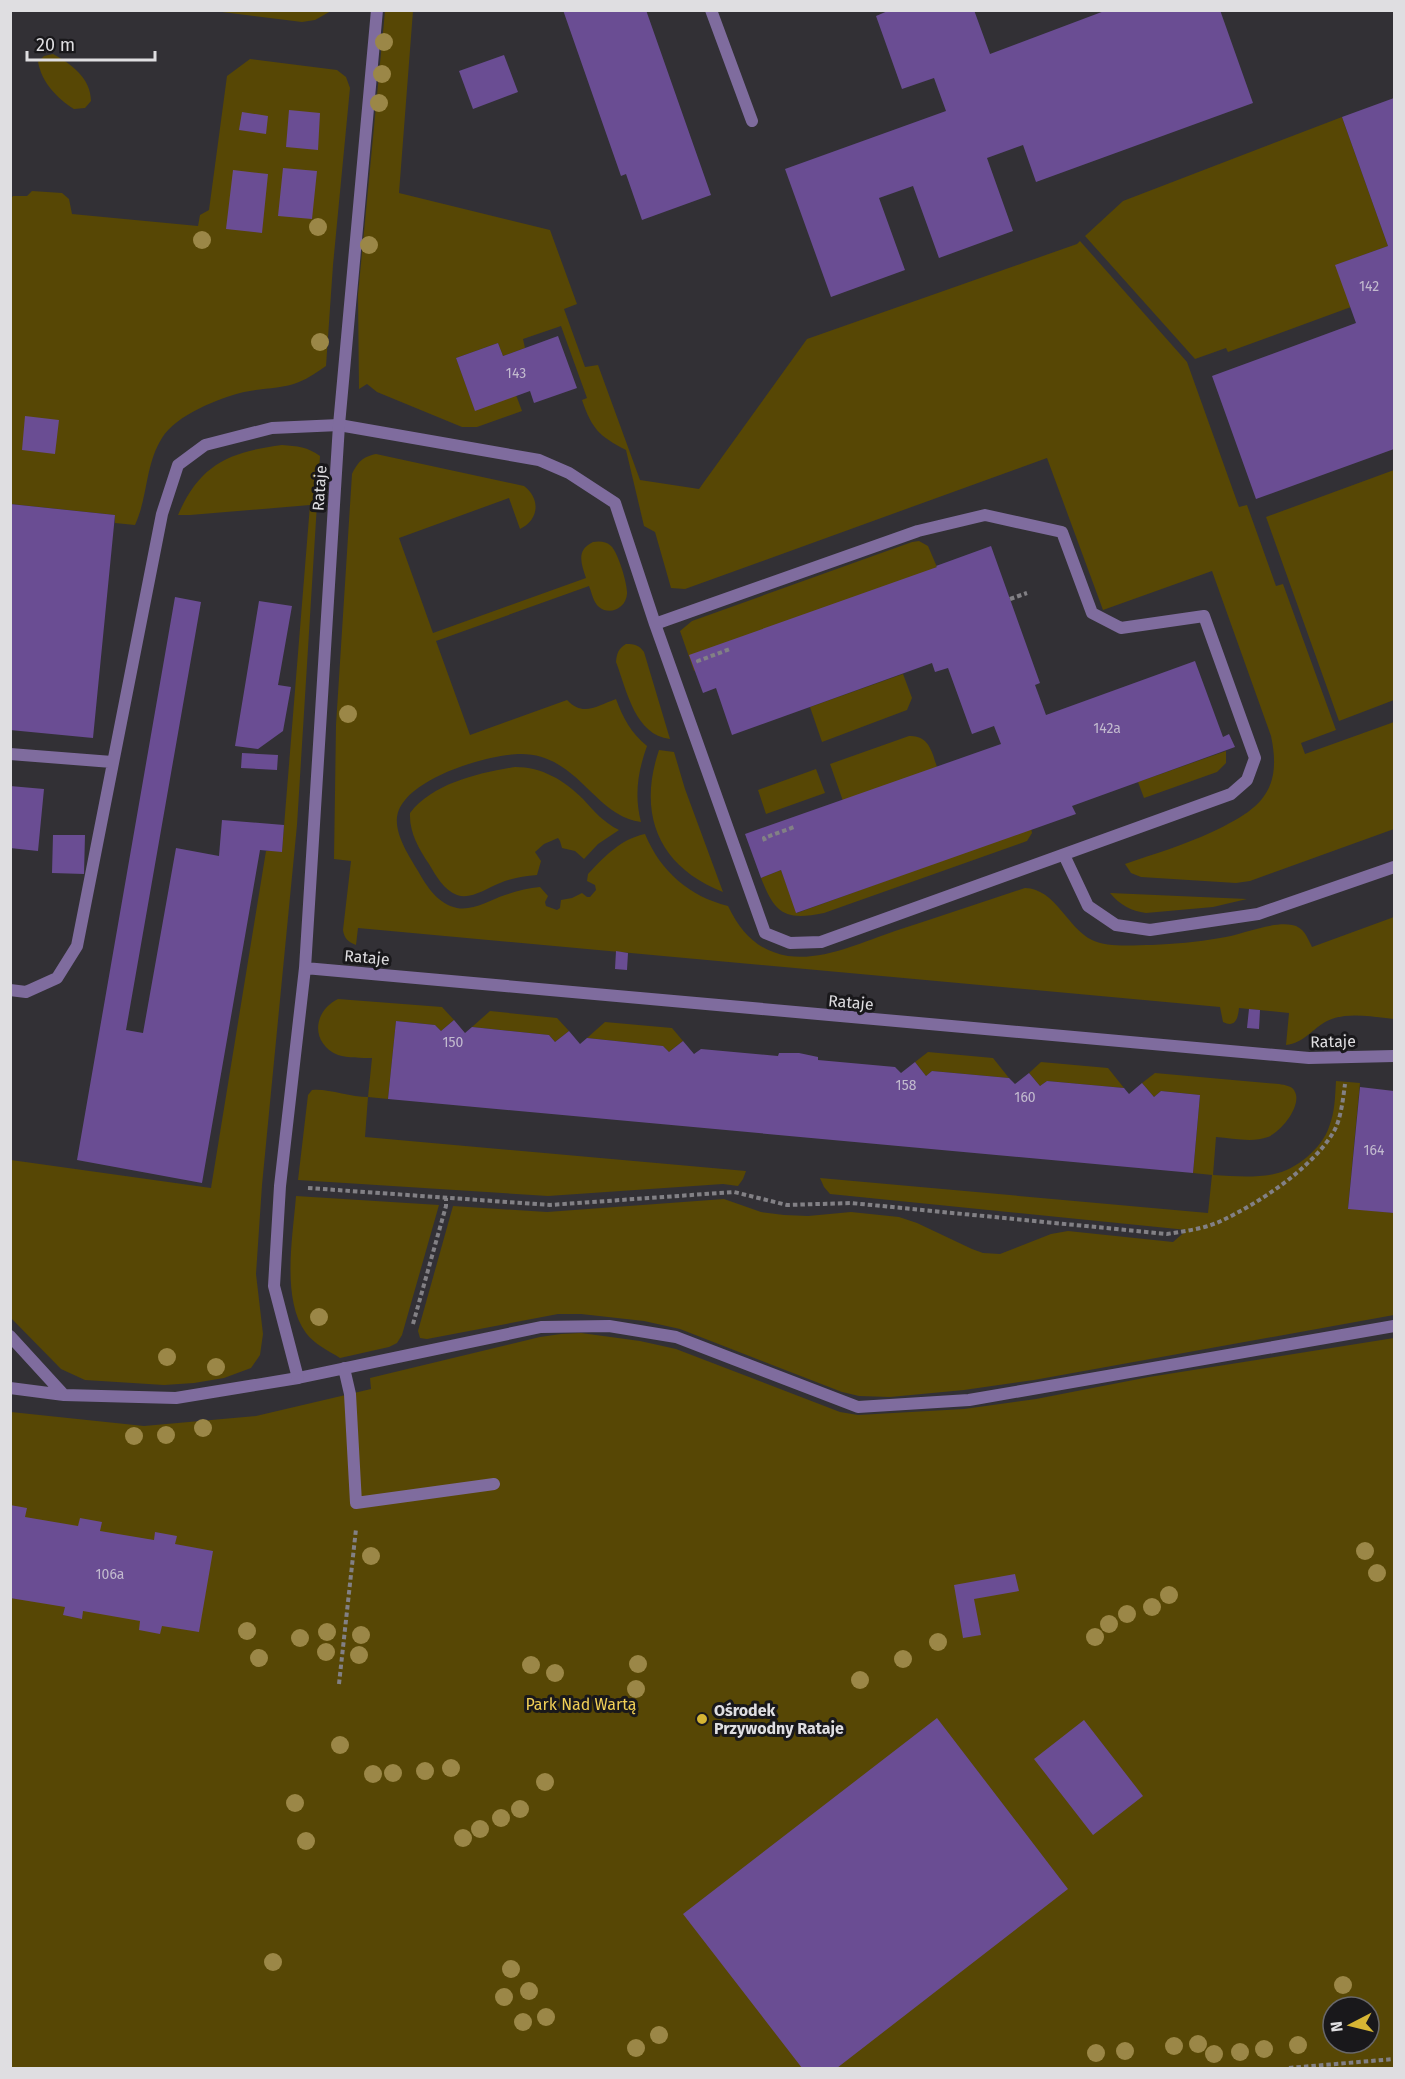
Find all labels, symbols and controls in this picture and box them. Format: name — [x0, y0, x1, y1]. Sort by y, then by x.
scale bar — [27, 24, 154, 62]
text: 20 m — [36, 34, 75, 56]
house number: 142 — [1359, 278, 1379, 295]
house number: 143 — [506, 365, 526, 382]
street label: Rataje — [308, 465, 331, 511]
house number: 142a — [1093, 720, 1121, 737]
street label: Rataje — [343, 946, 391, 969]
street label: Rataje — [827, 991, 875, 1014]
street label: Rataje — [1310, 1032, 1356, 1051]
house number: 150 — [443, 1034, 464, 1051]
house number: 158 — [896, 1077, 917, 1094]
house number: 160 — [1014, 1089, 1036, 1106]
house number: 164 — [1364, 1142, 1385, 1159]
house number: 106a — [96, 1566, 124, 1583]
park label: Park Nad Wartą — [525, 1695, 637, 1715]
place label: Ośrodek Przywodny Rataje — [714, 1701, 844, 1738]
marker: Ośrodek Przywodny Rataje — [695, 1712, 709, 1726]
north arrow — [1321, 1995, 1381, 2055]
text: N — [1327, 2020, 1347, 2033]

